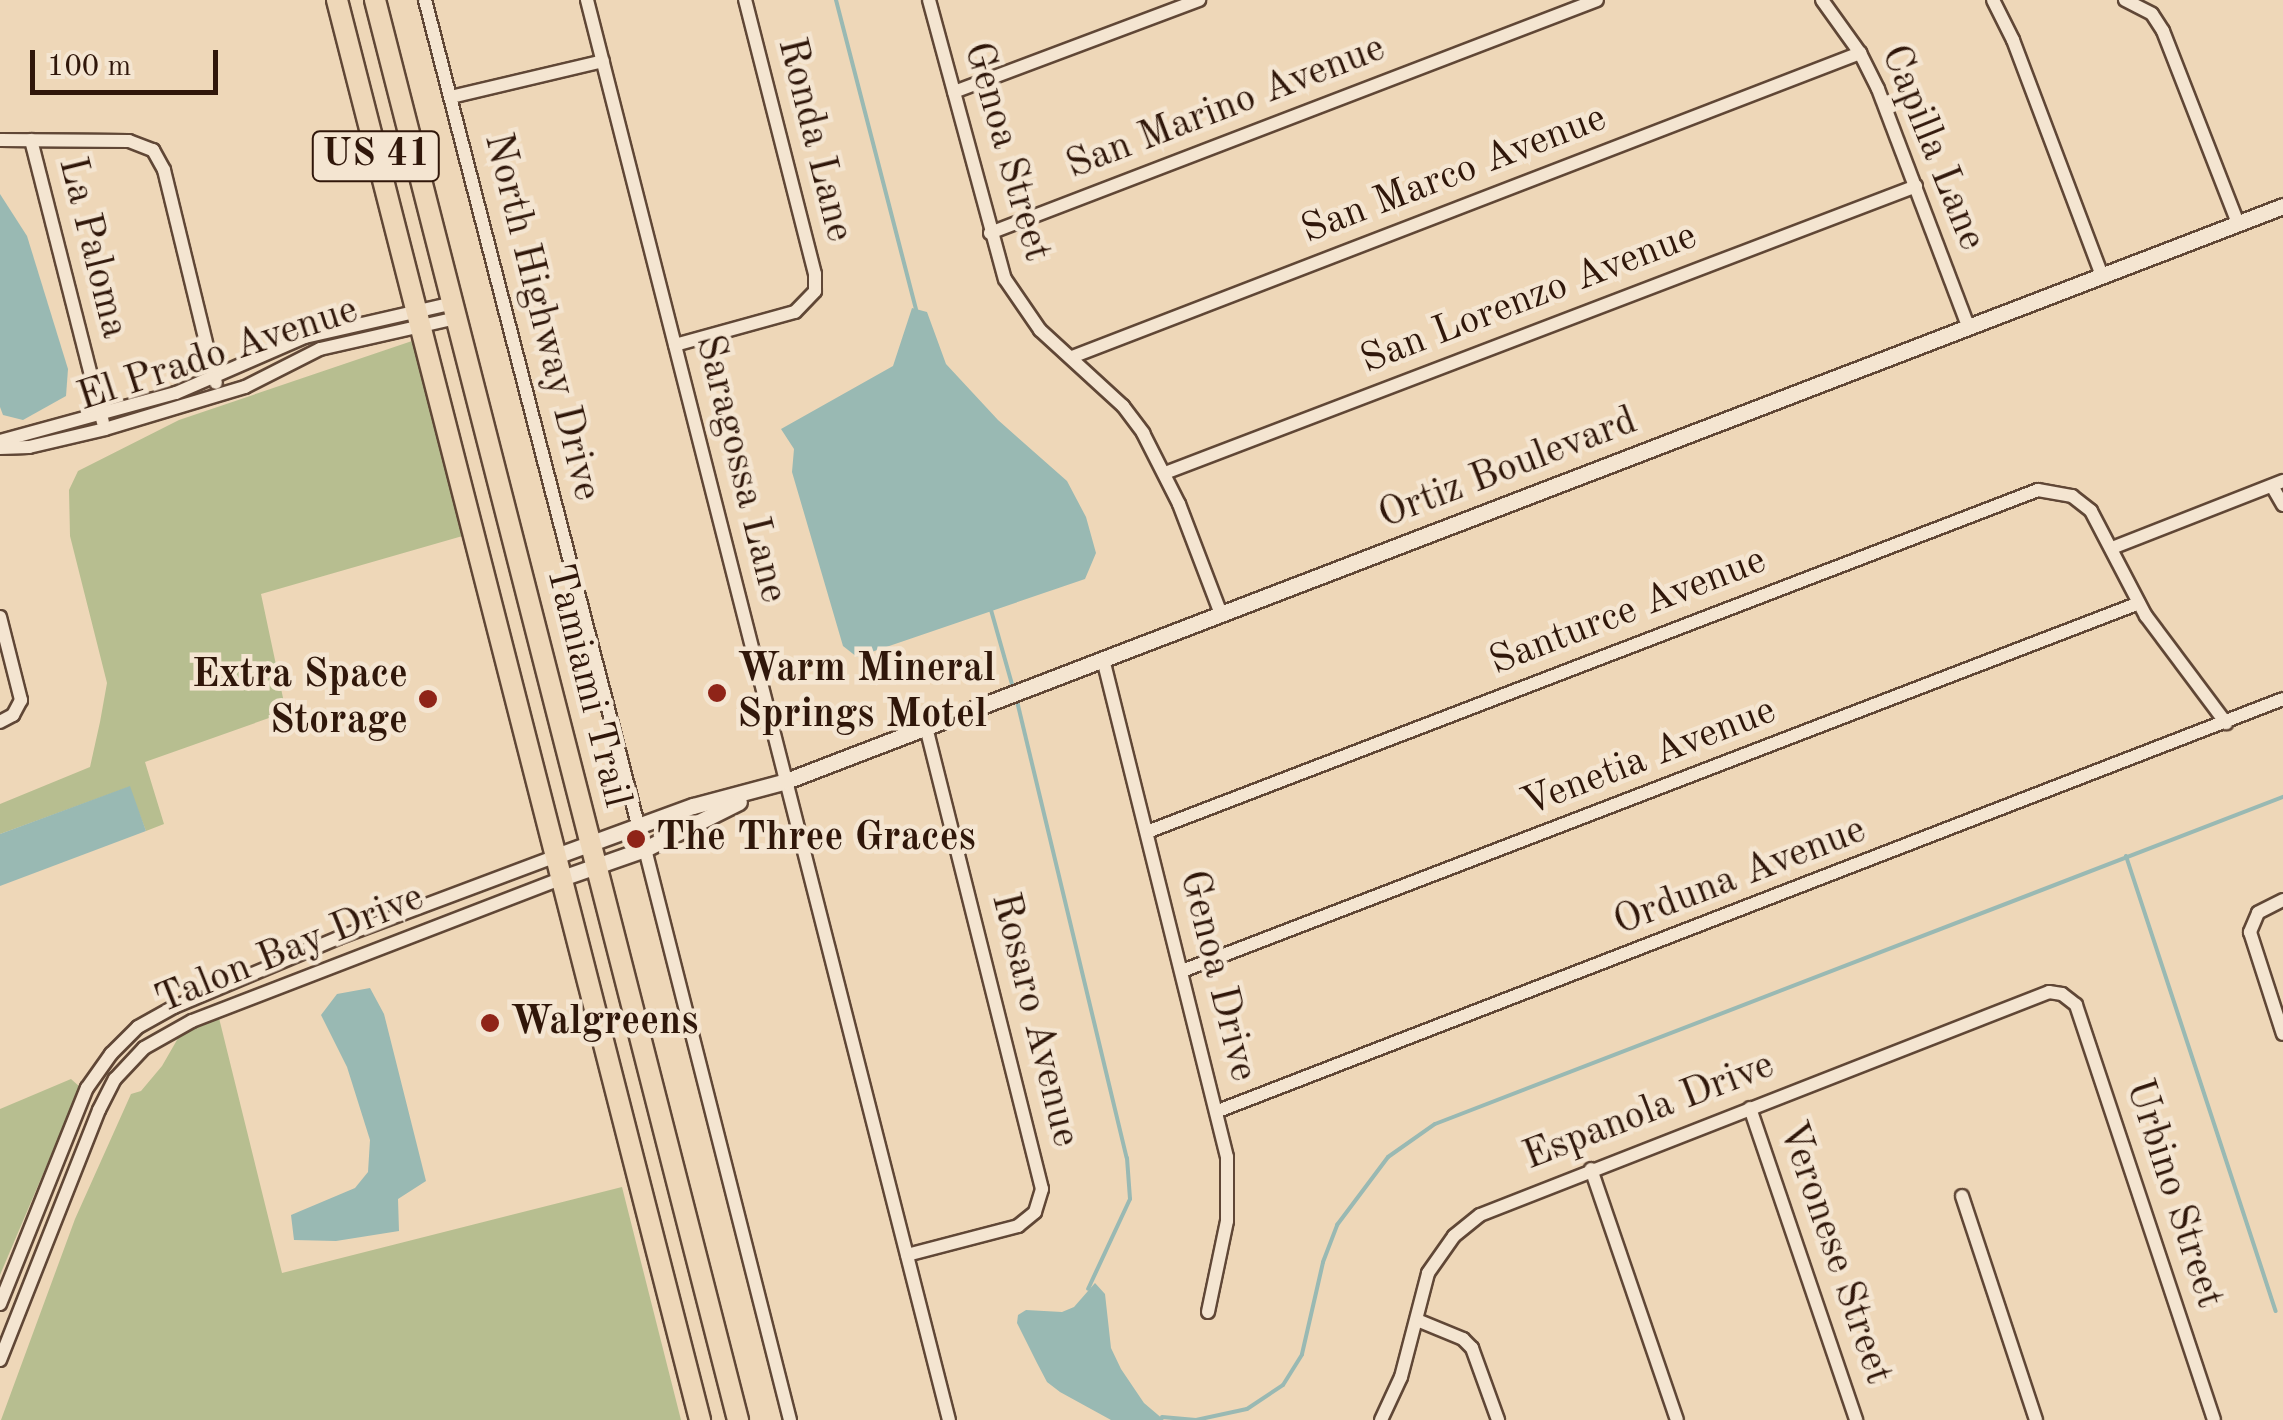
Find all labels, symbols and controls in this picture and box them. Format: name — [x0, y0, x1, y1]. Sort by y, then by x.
street label: San Marino Avenue — [1060, 25, 1392, 191]
scale bar — [35, 30, 222, 92]
street label: Ronda Lane — [765, 33, 863, 247]
street label: Genoa Street — [952, 37, 1060, 267]
street label: Capilla Lane — [1869, 38, 1995, 258]
text: 100 m — [47, 52, 131, 82]
street label: San Marco Avenue — [1295, 95, 1613, 255]
road number: US 41 — [311, 123, 441, 189]
street label: North Highway Drive — [472, 128, 610, 506]
street label: La Paloma — [46, 152, 138, 344]
street label: San Lorenzo Avenue — [1354, 213, 1704, 385]
street label: El Prado Avenue — [72, 287, 364, 423]
street label: Saragossa Lane — [684, 330, 796, 608]
street label: Ortiz Boulevard — [1372, 398, 1644, 540]
street label: Santurce Avenue — [1483, 537, 1773, 687]
street label: Tamiami Trail — [534, 560, 640, 812]
place label: Warm Mineral Springs Motel — [737, 646, 996, 740]
place label: Extra Space Storage — [192, 652, 408, 746]
marker: Warm Mineral Springs Motel — [706, 682, 728, 704]
marker: Extra Space Storage — [417, 688, 439, 710]
street label: Venetia Avenue — [1515, 688, 1783, 828]
street label: Orduna Avenue — [1607, 807, 1873, 947]
place label: The Three Graces — [656, 815, 976, 863]
marker: The Three Graces — [625, 828, 647, 850]
street label: Genoa Drive — [1168, 866, 1266, 1086]
street label: Talon Bay Drive — [149, 874, 431, 1026]
street label: Rosaro Avenue — [979, 888, 1089, 1152]
place label: Walgreens — [510, 999, 699, 1047]
marker: Walgreens — [479, 1012, 501, 1034]
street label: Espanola Drive — [1517, 1042, 1781, 1182]
street label: Urbino Street — [2113, 1074, 2233, 1314]
street label: Veronese Street — [1767, 1115, 1901, 1391]

